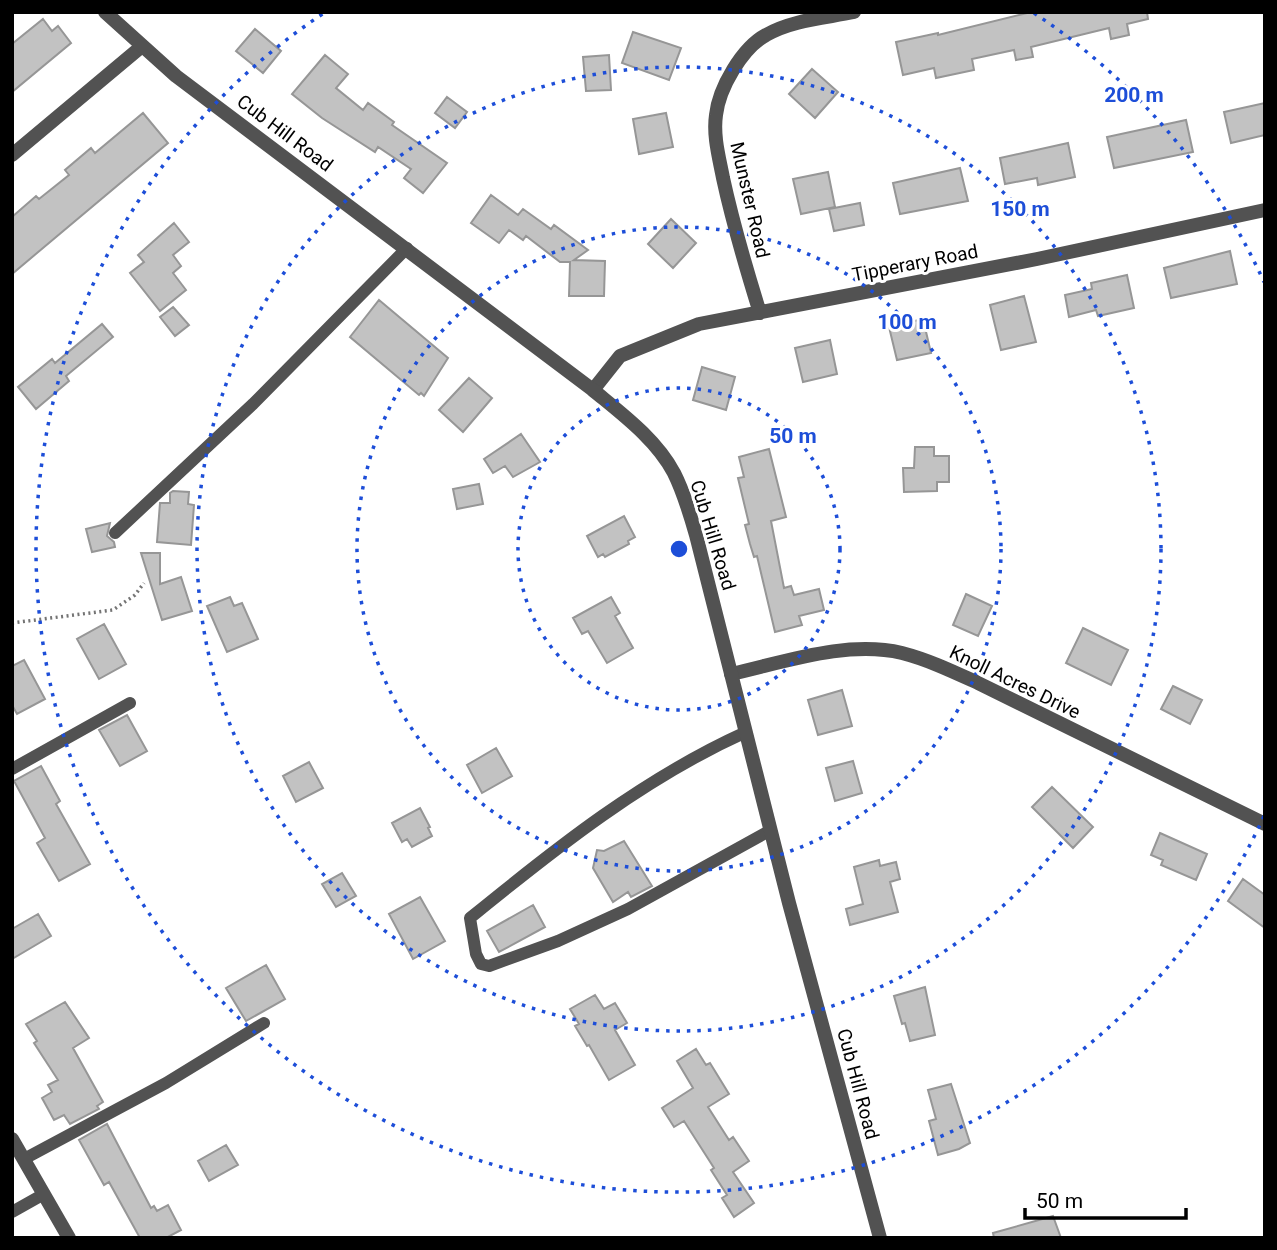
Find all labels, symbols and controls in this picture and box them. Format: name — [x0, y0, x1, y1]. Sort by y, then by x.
text: 200 m — [1104, 83, 1164, 107]
street label: Cub Hill Road — [233, 90, 337, 176]
street label: Munster Road — [725, 140, 775, 260]
text: 150 m — [990, 197, 1050, 221]
street label: Tipperary Road — [850, 240, 980, 286]
text: 100 m — [877, 310, 937, 334]
text: 50 m — [769, 424, 817, 448]
street label: Cub Hill Road — [685, 477, 741, 593]
centre of rings — [667, 537, 691, 561]
street label: Knoll Acres Drive — [946, 640, 1084, 724]
street label: Cub Hill Road — [832, 1026, 884, 1142]
scale bar — [1025, 1176, 1186, 1220]
text: 50 m — [1036, 1189, 1083, 1213]

